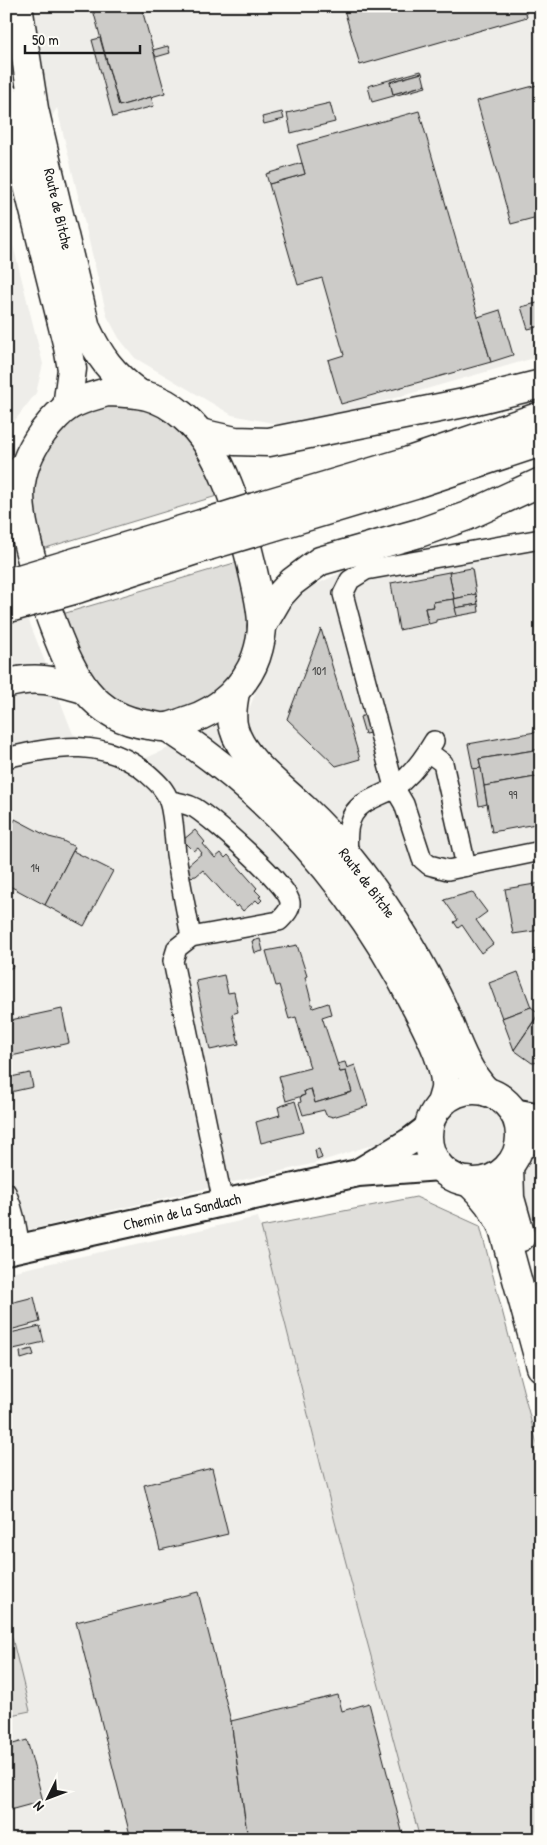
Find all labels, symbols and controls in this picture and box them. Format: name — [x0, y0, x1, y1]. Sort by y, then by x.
scale bar — [25, 22, 140, 54]
text: 50 m — [32, 29, 59, 50]
street label: Route de Bitche — [39, 166, 78, 252]
house number: 101 — [312, 662, 326, 679]
house number: 99 — [509, 786, 518, 803]
street label: Route de Bitche — [334, 843, 401, 922]
house number: 14 — [31, 859, 40, 876]
street label: Chemin de la Sandlach — [121, 1188, 243, 1235]
north arrow — [22, 1772, 72, 1822]
text: N — [28, 1798, 48, 1816]

